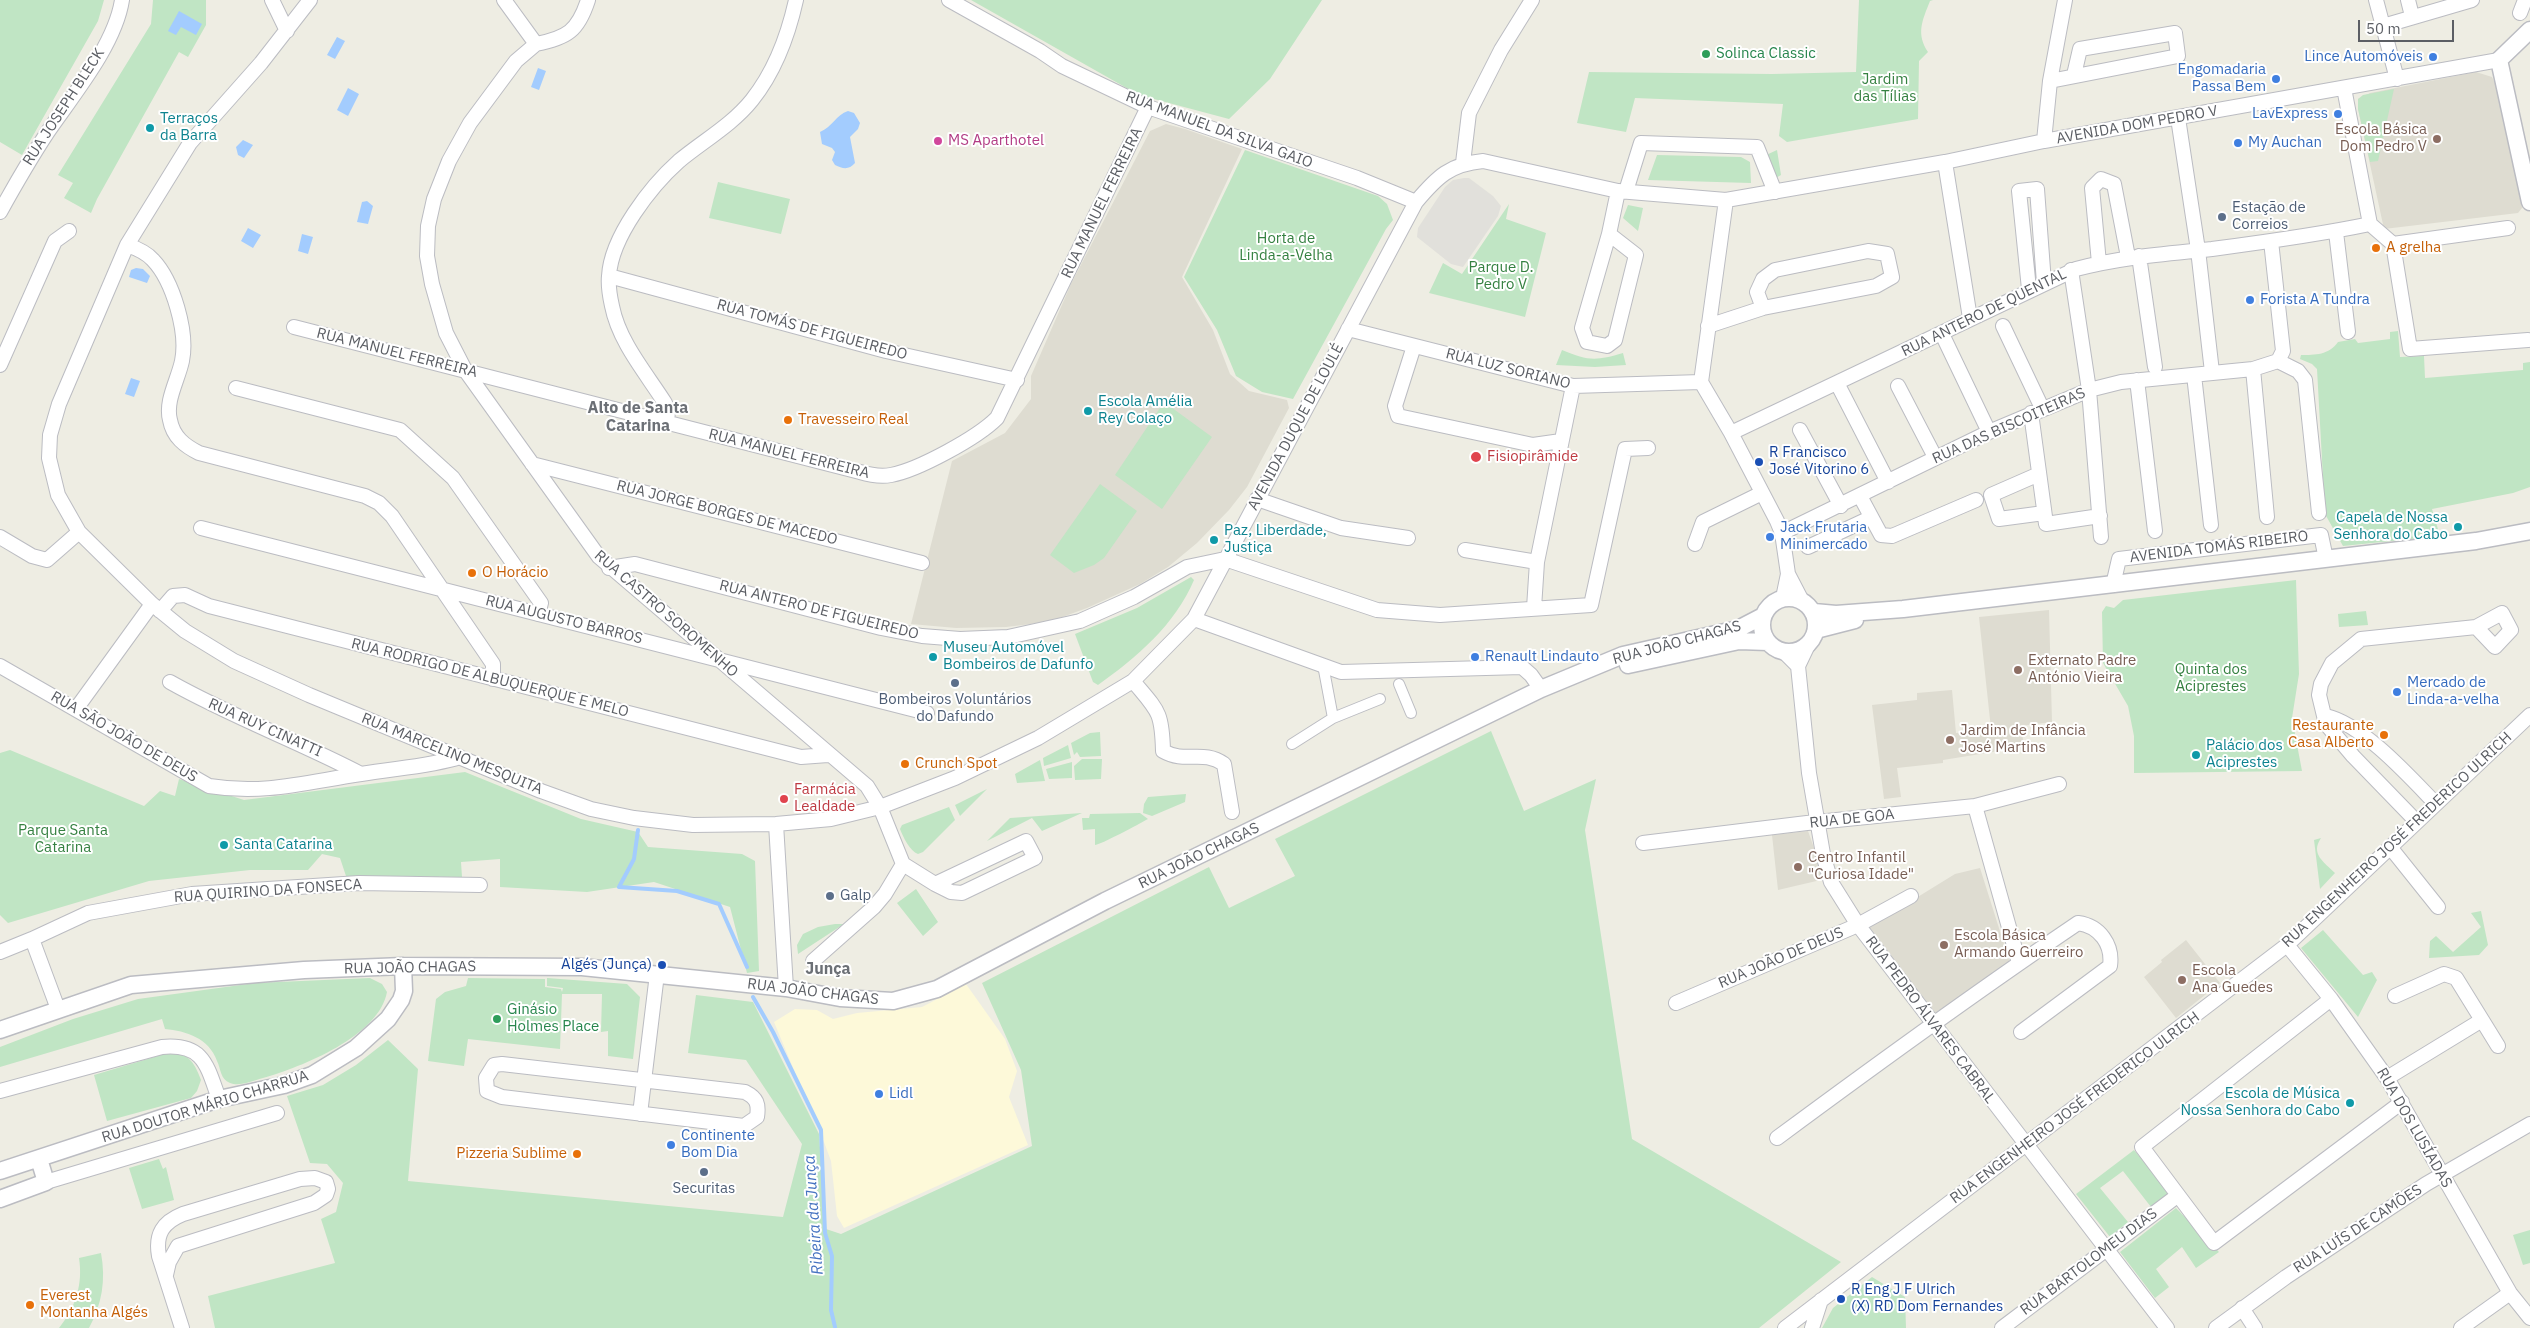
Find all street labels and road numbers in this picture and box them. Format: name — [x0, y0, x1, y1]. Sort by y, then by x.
street label: RUA JOSEPH BLECK — [19, 45, 109, 169]
street label: RUA MANUEL DA SILVA GAIO — [1123, 88, 1315, 172]
street label: AVENIDA DOM PEDRO V — [2055, 102, 2219, 148]
street label: RUA MANUEL FERREIRA — [1058, 125, 1146, 281]
street label: RUA ANTERO DE QUENTAL — [1899, 265, 2069, 361]
street label: RUA TOMÁS DE FIGUEIREDO — [715, 296, 909, 364]
street label: RUA MANUEL FERREIRA — [315, 324, 479, 382]
street label: AVENIDA DUQUE DE LOULÉ — [1244, 341, 1348, 513]
street label: RUA LUZ SORIANO — [1444, 345, 1572, 393]
street label: RUA DAS BISCOITEIRAS — [1930, 384, 2088, 468]
street label: RUA MANUEL FERREIRA — [707, 425, 871, 483]
street label: RUA JORGE BORGES DE MACEDO — [615, 477, 839, 549]
street label: AVENIDA TOMÁS RIBEIRO — [2129, 527, 2309, 567]
street label: RUA CASTRO SOROMENHO — [591, 547, 741, 681]
street label: RUA ANTERO DE FIGUEIREDO — [717, 576, 921, 644]
street label: RUA AUGUSTO BARROS — [484, 592, 644, 648]
street label: RUA JOÃO CHAGAS — [1611, 617, 1743, 669]
street label: RUA RODRIGO DE ALBUQUERQUE E MELO — [349, 635, 631, 721]
street label: RUA SÃO JOÃO DE DEUS — [47, 688, 201, 786]
street label: RUA RUY CINATTI — [205, 695, 325, 761]
street label: RUA MARCELINO MESQUITA — [359, 709, 545, 799]
street label: RUA ENGENHEIRO JOSÉ FREDERICO ULRICH — [2278, 729, 2516, 951]
street label: RUA DE GOA — [1809, 806, 1895, 832]
street label: RUA JOÃO CHAGAS — [1136, 819, 1262, 893]
street label: RUA QUIRINO DA FONSECA — [173, 875, 363, 907]
street label: RUA JOÃO DE DEUS — [1716, 923, 1846, 993]
street label: RUA PEDRO ÁLVARES CABRAL — [1861, 933, 1999, 1107]
street label: RUA JOÃO CHAGAS — [344, 958, 476, 978]
street label: RUA JOÃO CHAGAS — [746, 975, 880, 1009]
street label: RUA ENGENHEIRO JOSÉ FREDERICO ULRICH — [1947, 1008, 2203, 1208]
street label: RUA DOS LUSÍADAS — [2372, 1065, 2456, 1191]
street label: RUA DOUTOR MÁRIO CHARRUA — [99, 1067, 311, 1147]
street label: RUA LUÍS DE CAMÕES — [2290, 1181, 2426, 1277]
street label: RUA BARTOLOMEU DIAS — [2017, 1205, 2161, 1319]

